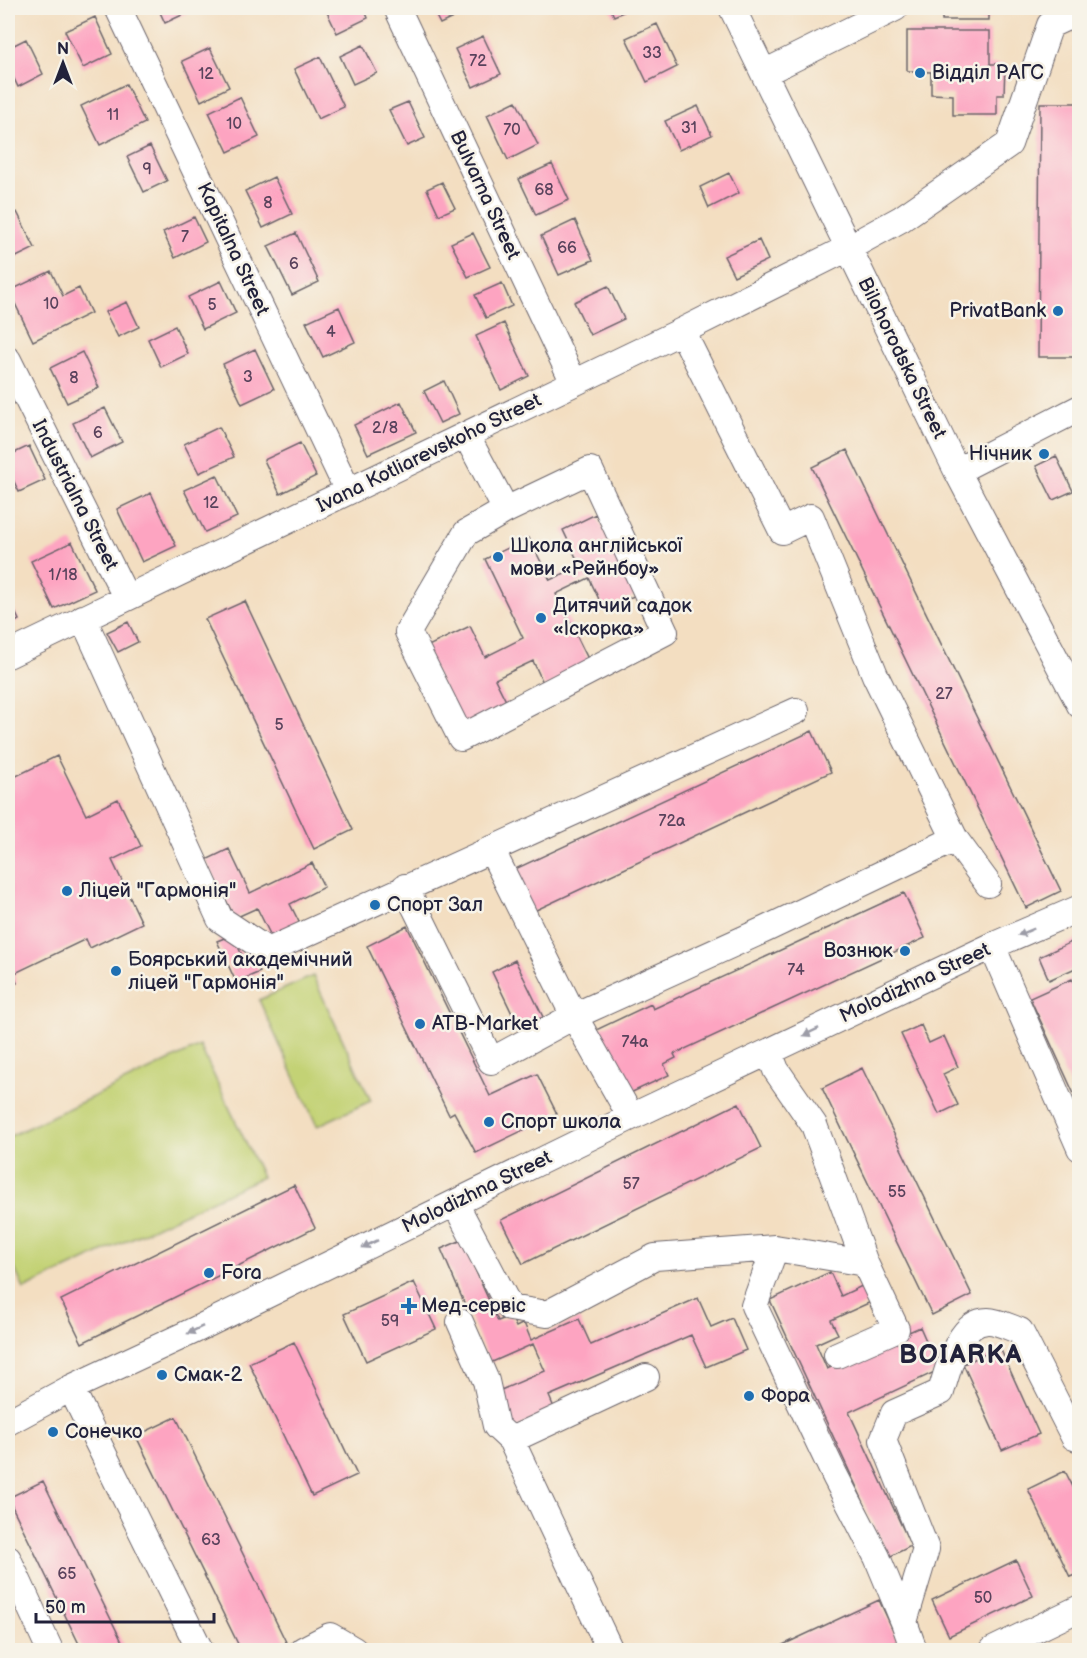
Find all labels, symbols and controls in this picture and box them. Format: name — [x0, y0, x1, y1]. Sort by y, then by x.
north arrow — [33, 33, 93, 93]
text: N — [57, 40, 69, 59]
house number: 33 — [642, 44, 662, 63]
house number: 72 — [469, 52, 487, 71]
place label: Відділ РАГС — [932, 61, 1044, 85]
house number: 12 — [198, 65, 214, 84]
marker: Відділ РАГС — [913, 66, 927, 80]
house number: 11 — [107, 106, 119, 125]
house number: 10 — [226, 115, 242, 134]
house number: 31 — [681, 119, 697, 138]
house number: 70 — [503, 121, 521, 140]
street label: Bulvarna Street — [445, 127, 525, 263]
house number: 9 — [142, 160, 152, 179]
street label: Kapitalna Street — [192, 179, 274, 319]
house number: 68 — [534, 181, 554, 200]
house number: 8 — [263, 194, 273, 213]
house number: 7 — [181, 228, 189, 247]
house number: 66 — [557, 239, 577, 258]
house number: 6 — [289, 255, 299, 274]
street label: Bilohorodska Street — [852, 273, 952, 443]
house number: 10 — [43, 295, 59, 314]
house number: 5 — [207, 296, 217, 315]
place label: PrivatBank — [949, 299, 1046, 323]
marker: PrivatBank — [1051, 304, 1065, 318]
house number: 4 — [326, 323, 336, 342]
house number: 3 — [243, 368, 253, 387]
house number: 8 — [69, 369, 79, 388]
street label: Ivana Kotliarevskoho Street — [313, 388, 545, 518]
street label: Industrialna Street — [27, 415, 123, 575]
house number: 2/8 — [372, 419, 398, 438]
house number: 6 — [93, 424, 103, 443]
place label: Нічник — [969, 442, 1032, 466]
marker: Нічник — [1037, 447, 1051, 461]
house number: 12 — [203, 494, 219, 513]
place label: Школа англійської мови «Рейнбоу» — [510, 534, 684, 581]
marker: Школа англійської мови «Рейнбоу» — [491, 550, 505, 564]
house number: 1/18 — [49, 566, 77, 585]
place label: Дитячий садок «Іскорка» — [553, 594, 692, 641]
marker: Дитячий садок «Іскорка» — [534, 611, 548, 625]
house number: 27 — [935, 685, 953, 704]
house number: 5 — [274, 716, 284, 735]
house number: 72а — [659, 812, 686, 831]
place label: Ліцей "Гармонія" — [78, 879, 236, 903]
marker: Ліцей "Гармонія" — [60, 884, 74, 898]
place label: Спорт Зал — [387, 893, 483, 917]
marker: Спорт Зал — [368, 898, 382, 912]
one-way arrow — [1017, 927, 1034, 936]
street label: Molodizhna Street — [836, 938, 994, 1028]
place label: Вознюк — [824, 939, 893, 963]
marker: Вознюк — [898, 944, 912, 958]
place label: Боярський академічний ліцей "Гармонія" — [128, 948, 353, 995]
house number: 74 — [787, 961, 805, 980]
marker: Боярський академічний ліцей "Гармонія" — [109, 964, 123, 978]
place label: ATB-Market — [432, 1012, 538, 1036]
marker: ATB-Market — [413, 1017, 427, 1031]
one-way arrow — [803, 1028, 820, 1037]
house number: 74а — [621, 1033, 649, 1052]
place label: Спорт школа — [501, 1110, 621, 1134]
marker: Спорт школа — [482, 1115, 496, 1129]
street label: Molodizhna Street — [398, 1145, 556, 1239]
house number: 57 — [622, 1175, 640, 1194]
house number: 55 — [888, 1183, 906, 1202]
one-way arrow — [362, 1239, 379, 1249]
place label: Fora — [221, 1261, 262, 1285]
marker: Fora — [202, 1266, 216, 1280]
place label: Мед-сервіс — [421, 1294, 526, 1318]
marker: Мед-сервіс — [402, 1299, 416, 1313]
house number: 59 — [381, 1312, 399, 1331]
one-way arrow — [187, 1325, 204, 1334]
district label: BOIARKA — [899, 1340, 1023, 1371]
place label: Смак-2 — [174, 1363, 242, 1387]
marker: Смак-2 — [155, 1368, 169, 1382]
place label: Фора — [761, 1384, 810, 1408]
marker: Фора — [742, 1389, 756, 1403]
place label: Сонечко — [65, 1420, 143, 1444]
marker: Сонечко — [46, 1425, 60, 1439]
house number: 63 — [201, 1531, 221, 1550]
house number: 65 — [58, 1565, 76, 1584]
scale bar — [36, 1586, 214, 1624]
house number: 50 — [974, 1589, 992, 1608]
text: 50 m — [45, 1597, 86, 1618]

